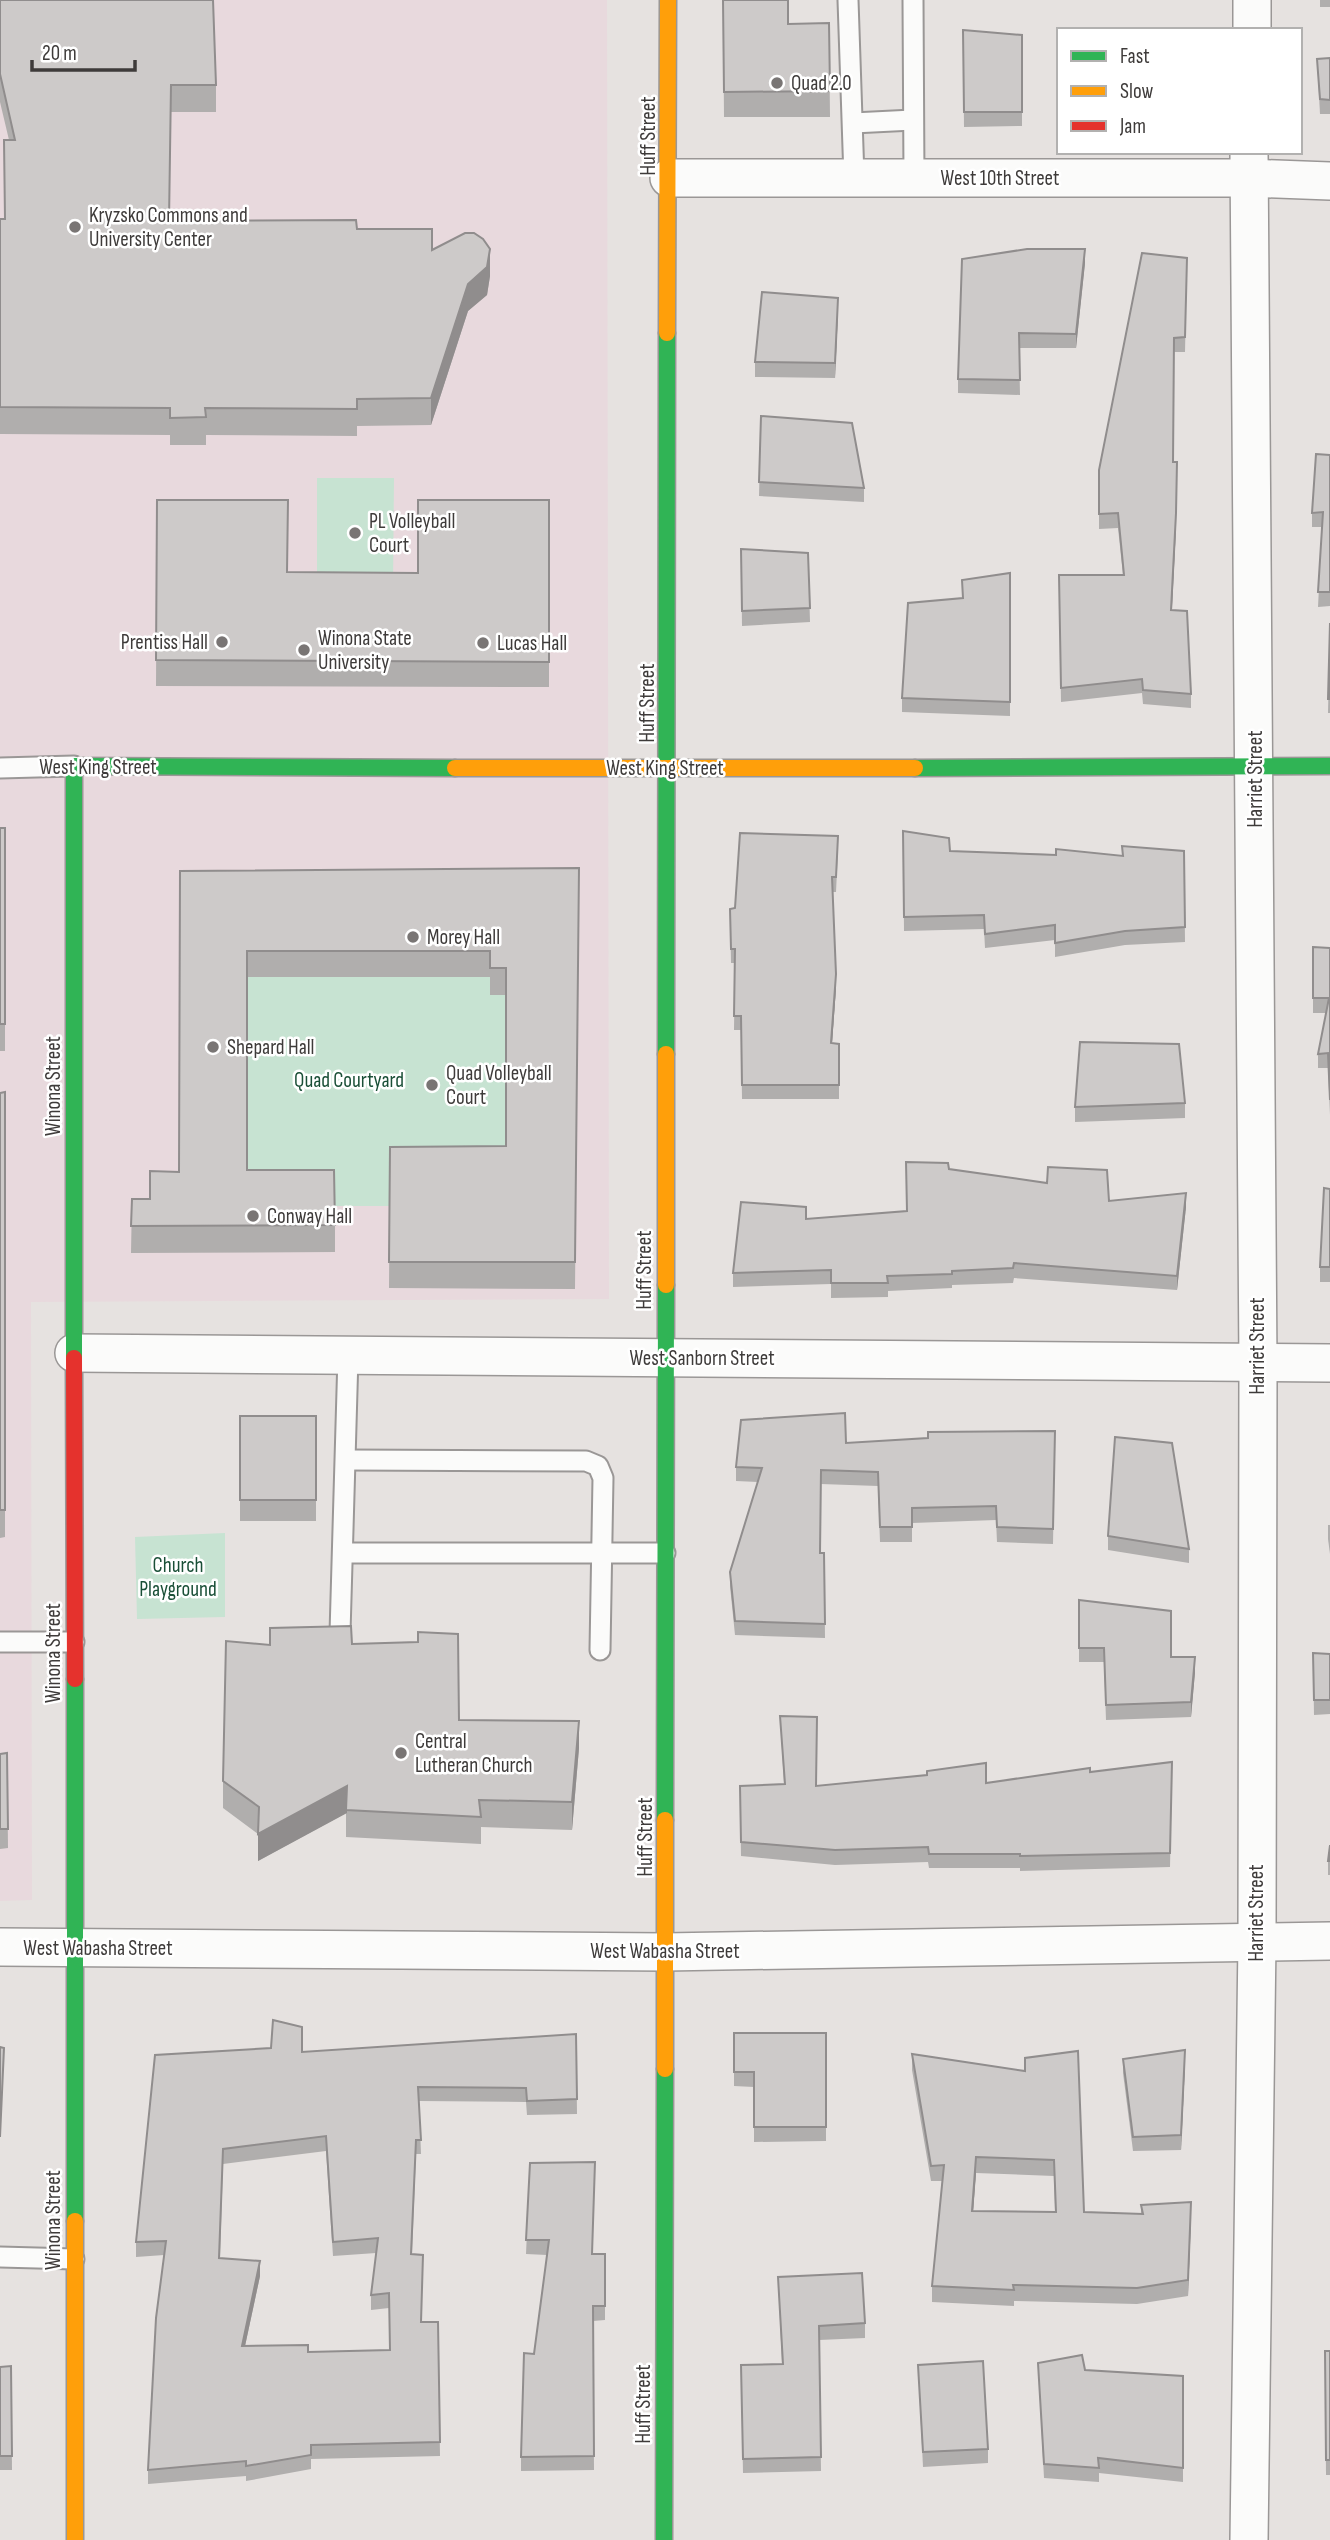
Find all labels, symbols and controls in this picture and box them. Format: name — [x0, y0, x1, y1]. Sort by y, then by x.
scale bar — [32, 28, 135, 72]
legend — [1057, 28, 1302, 154]
text: 20 m — [42, 41, 77, 66]
text: Fast — [1120, 44, 1150, 69]
place label: Quad 2.0 — [791, 71, 852, 96]
marker: Quad 2.0 — [769, 75, 785, 91]
text: Slow — [1120, 79, 1154, 104]
street label: Huff Street — [636, 96, 661, 176]
text: Jam — [1119, 114, 1146, 139]
street label: West 10th Street — [941, 166, 1059, 191]
place label: Kryzsko Commons and University Center — [89, 203, 248, 252]
marker: Kryzsko Commons and University Center — [67, 219, 83, 235]
place label: PL Volleyball Court — [369, 509, 455, 558]
marker: PL Volleyball Court — [347, 525, 363, 541]
place label: Winona State University — [318, 626, 412, 675]
place label: Prentiss Hall — [121, 630, 208, 655]
place label: Lucas Hall — [497, 631, 567, 656]
marker: Prentiss Hall — [214, 634, 230, 650]
marker: Lucas Hall — [475, 635, 491, 651]
marker: Winona State University — [296, 642, 312, 658]
street label: Huff Street — [635, 663, 660, 743]
street label: Harriet Street — [1243, 730, 1268, 828]
street label: West King Street — [39, 755, 157, 780]
street label: West King Street — [606, 756, 724, 781]
place label: Morey Hall — [427, 925, 500, 950]
marker: Morey Hall — [405, 929, 421, 945]
place label: Shepard Hall — [227, 1035, 315, 1060]
street label: Winona Street — [41, 1036, 66, 1136]
marker: Shepard Hall — [205, 1039, 221, 1055]
place label: Quad Volleyball Court — [446, 1061, 552, 1110]
park label: Quad Courtyard — [294, 1068, 404, 1093]
marker: Quad Volleyball Court — [424, 1077, 440, 1093]
place label: Conway Hall — [267, 1204, 352, 1229]
marker: Conway Hall — [245, 1208, 261, 1224]
street label: Huff Street — [632, 1230, 657, 1310]
street label: Harriet Street — [1245, 1297, 1270, 1395]
street label: West Sanborn Street — [629, 1346, 775, 1371]
park label: Church Playground — [139, 1553, 217, 1602]
street label: Winona Street — [41, 1603, 66, 1703]
place label: Central Lutheran Church — [415, 1729, 533, 1778]
marker: Central Lutheran Church — [393, 1745, 409, 1761]
street label: Huff Street — [633, 1797, 658, 1877]
street label: Harriet Street — [1244, 1864, 1269, 1962]
street label: West Wabasha Street — [23, 1936, 173, 1961]
street label: West Wabasha Street — [590, 1939, 740, 1964]
street label: Winona Street — [41, 2170, 66, 2270]
street label: Huff Street — [631, 2364, 656, 2444]

